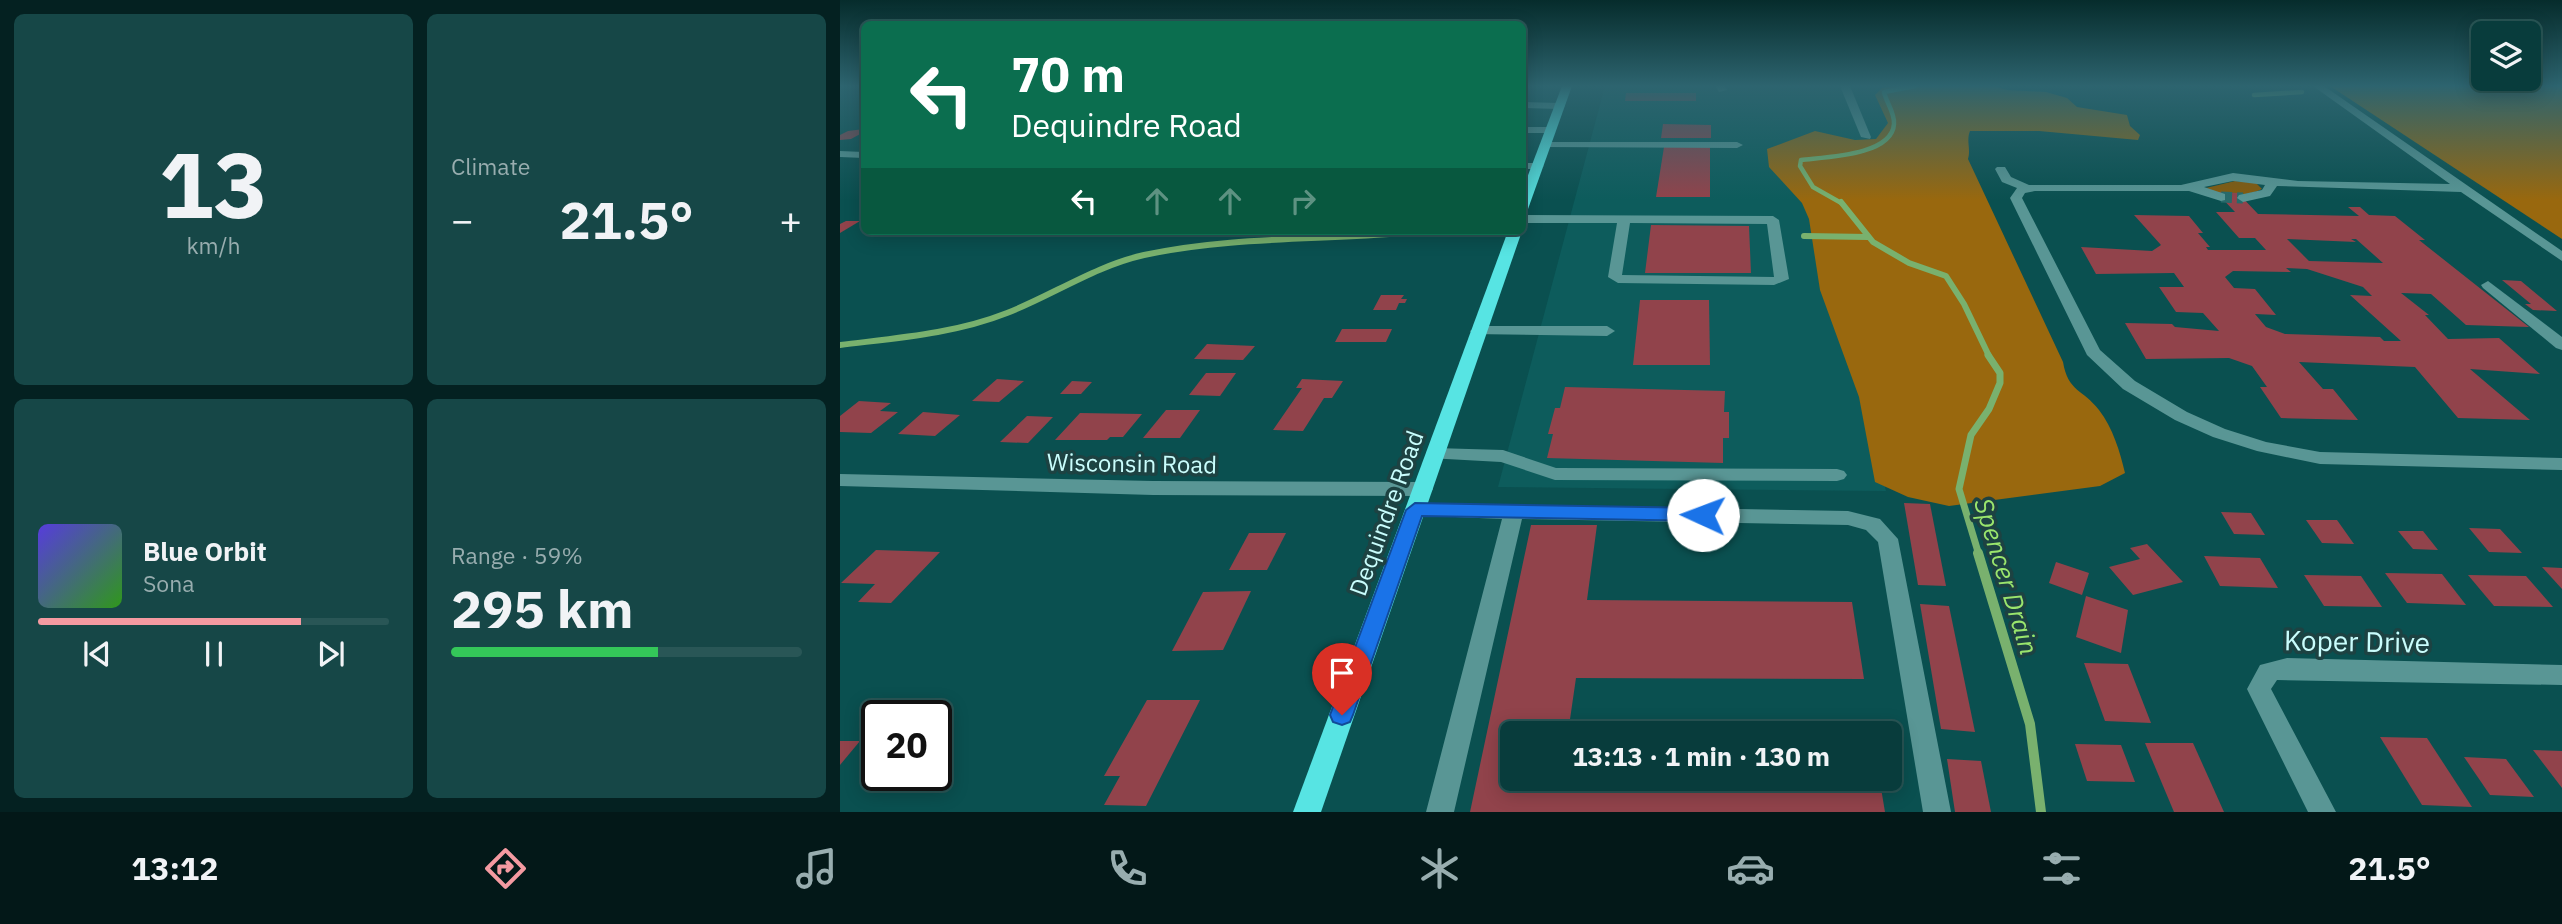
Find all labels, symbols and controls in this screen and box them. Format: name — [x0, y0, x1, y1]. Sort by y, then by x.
map controls — [2471, 21, 2541, 91]
button: layers — [2471, 21, 2541, 91]
text: 70 m — [1011, 42, 1125, 105]
icon: left — [896, 49, 987, 140]
text: Dequindre Road — [1011, 104, 1242, 146]
text: 13 — [159, 125, 268, 243]
text: Climate — [451, 151, 530, 181]
icon: left — [1065, 182, 1103, 220]
icon: ahead — [1138, 182, 1176, 220]
icon: ahead — [1211, 182, 1249, 220]
icon: right — [1284, 182, 1322, 220]
text: 21.5° — [559, 186, 694, 253]
text: − — [451, 195, 474, 244]
text: + — [779, 195, 802, 244]
text: km/h — [186, 230, 241, 260]
street label: Dequindre Road — [1341, 426, 1431, 600]
street label: Wisconsin Road — [1047, 446, 1217, 480]
position arrow — [1666, 478, 1740, 552]
water label: Spencer Drain — [1967, 494, 2047, 658]
text: Blue Orbit — [143, 534, 267, 568]
text: Range · 59% — [451, 540, 583, 570]
text: Sona — [143, 568, 195, 598]
text: 295 km — [451, 575, 633, 642]
street label: Koper Drive — [2284, 621, 2430, 661]
icon: previous — [78, 635, 116, 673]
icon: pause — [195, 635, 233, 673]
icon: next — [312, 635, 350, 673]
pin — [1312, 643, 1372, 715]
icon: arrive — [1323, 654, 1361, 692]
speed limit sign: 20 — [861, 700, 952, 791]
text: 13:13 · 1 min · 130 m — [1572, 739, 1830, 773]
icon: directions — [481, 844, 530, 893]
icon: music — [792, 844, 841, 893]
icon: phone — [1103, 844, 1152, 893]
icon: climate — [1415, 844, 1464, 893]
icon: car — [1726, 844, 1775, 893]
icon: filters — [2037, 844, 2086, 893]
text: 13:12 — [131, 847, 219, 889]
text: 21.5° — [2348, 847, 2431, 889]

